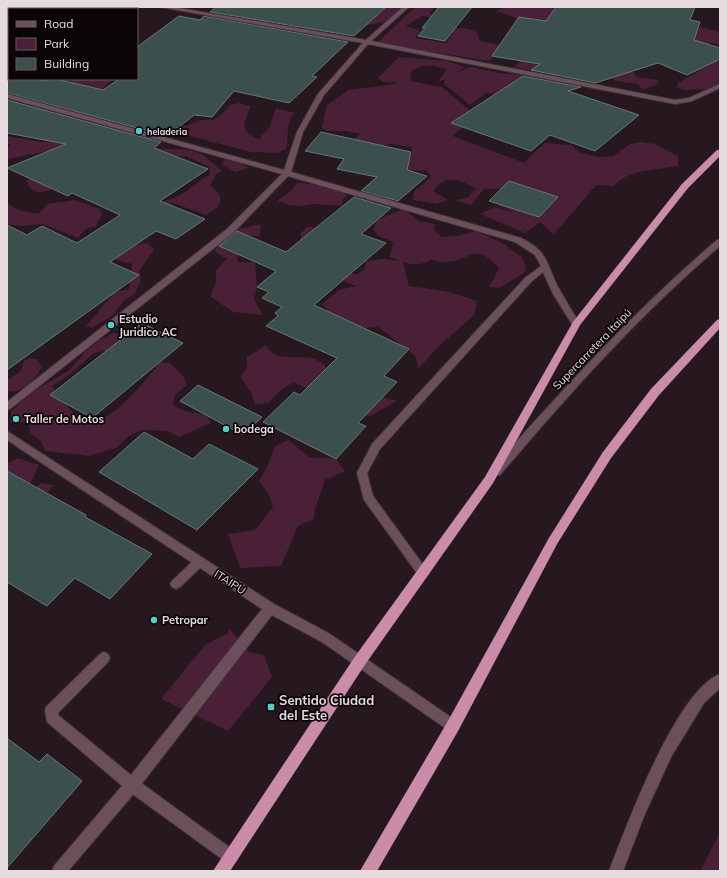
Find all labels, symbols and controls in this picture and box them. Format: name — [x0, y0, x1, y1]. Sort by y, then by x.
legend — [8, 8, 138, 80]
text: Road — [44, 16, 73, 31]
text: Park — [44, 36, 70, 51]
text: Building — [44, 56, 89, 71]
marker: heladeria — [134, 126, 144, 136]
place label: heladeria — [147, 126, 188, 137]
street label: Supercarretera Itaipú — [550, 305, 634, 393]
place label: Estudio Juridico AC — [119, 312, 177, 339]
marker: Estudio Juridico AC — [106, 320, 116, 330]
place label: Taller de Motos — [24, 412, 104, 426]
marker: Taller de Motos — [11, 414, 21, 424]
place label: bodega — [234, 422, 274, 436]
marker: bodega — [221, 424, 231, 434]
street label: ITAIPU — [212, 567, 248, 597]
place label: Petropar — [162, 613, 209, 627]
marker: Petropar — [149, 615, 159, 625]
place label: Sentido Ciudad del Este — [279, 692, 374, 723]
marker: Sentido Ciudad del Este — [266, 702, 276, 712]

